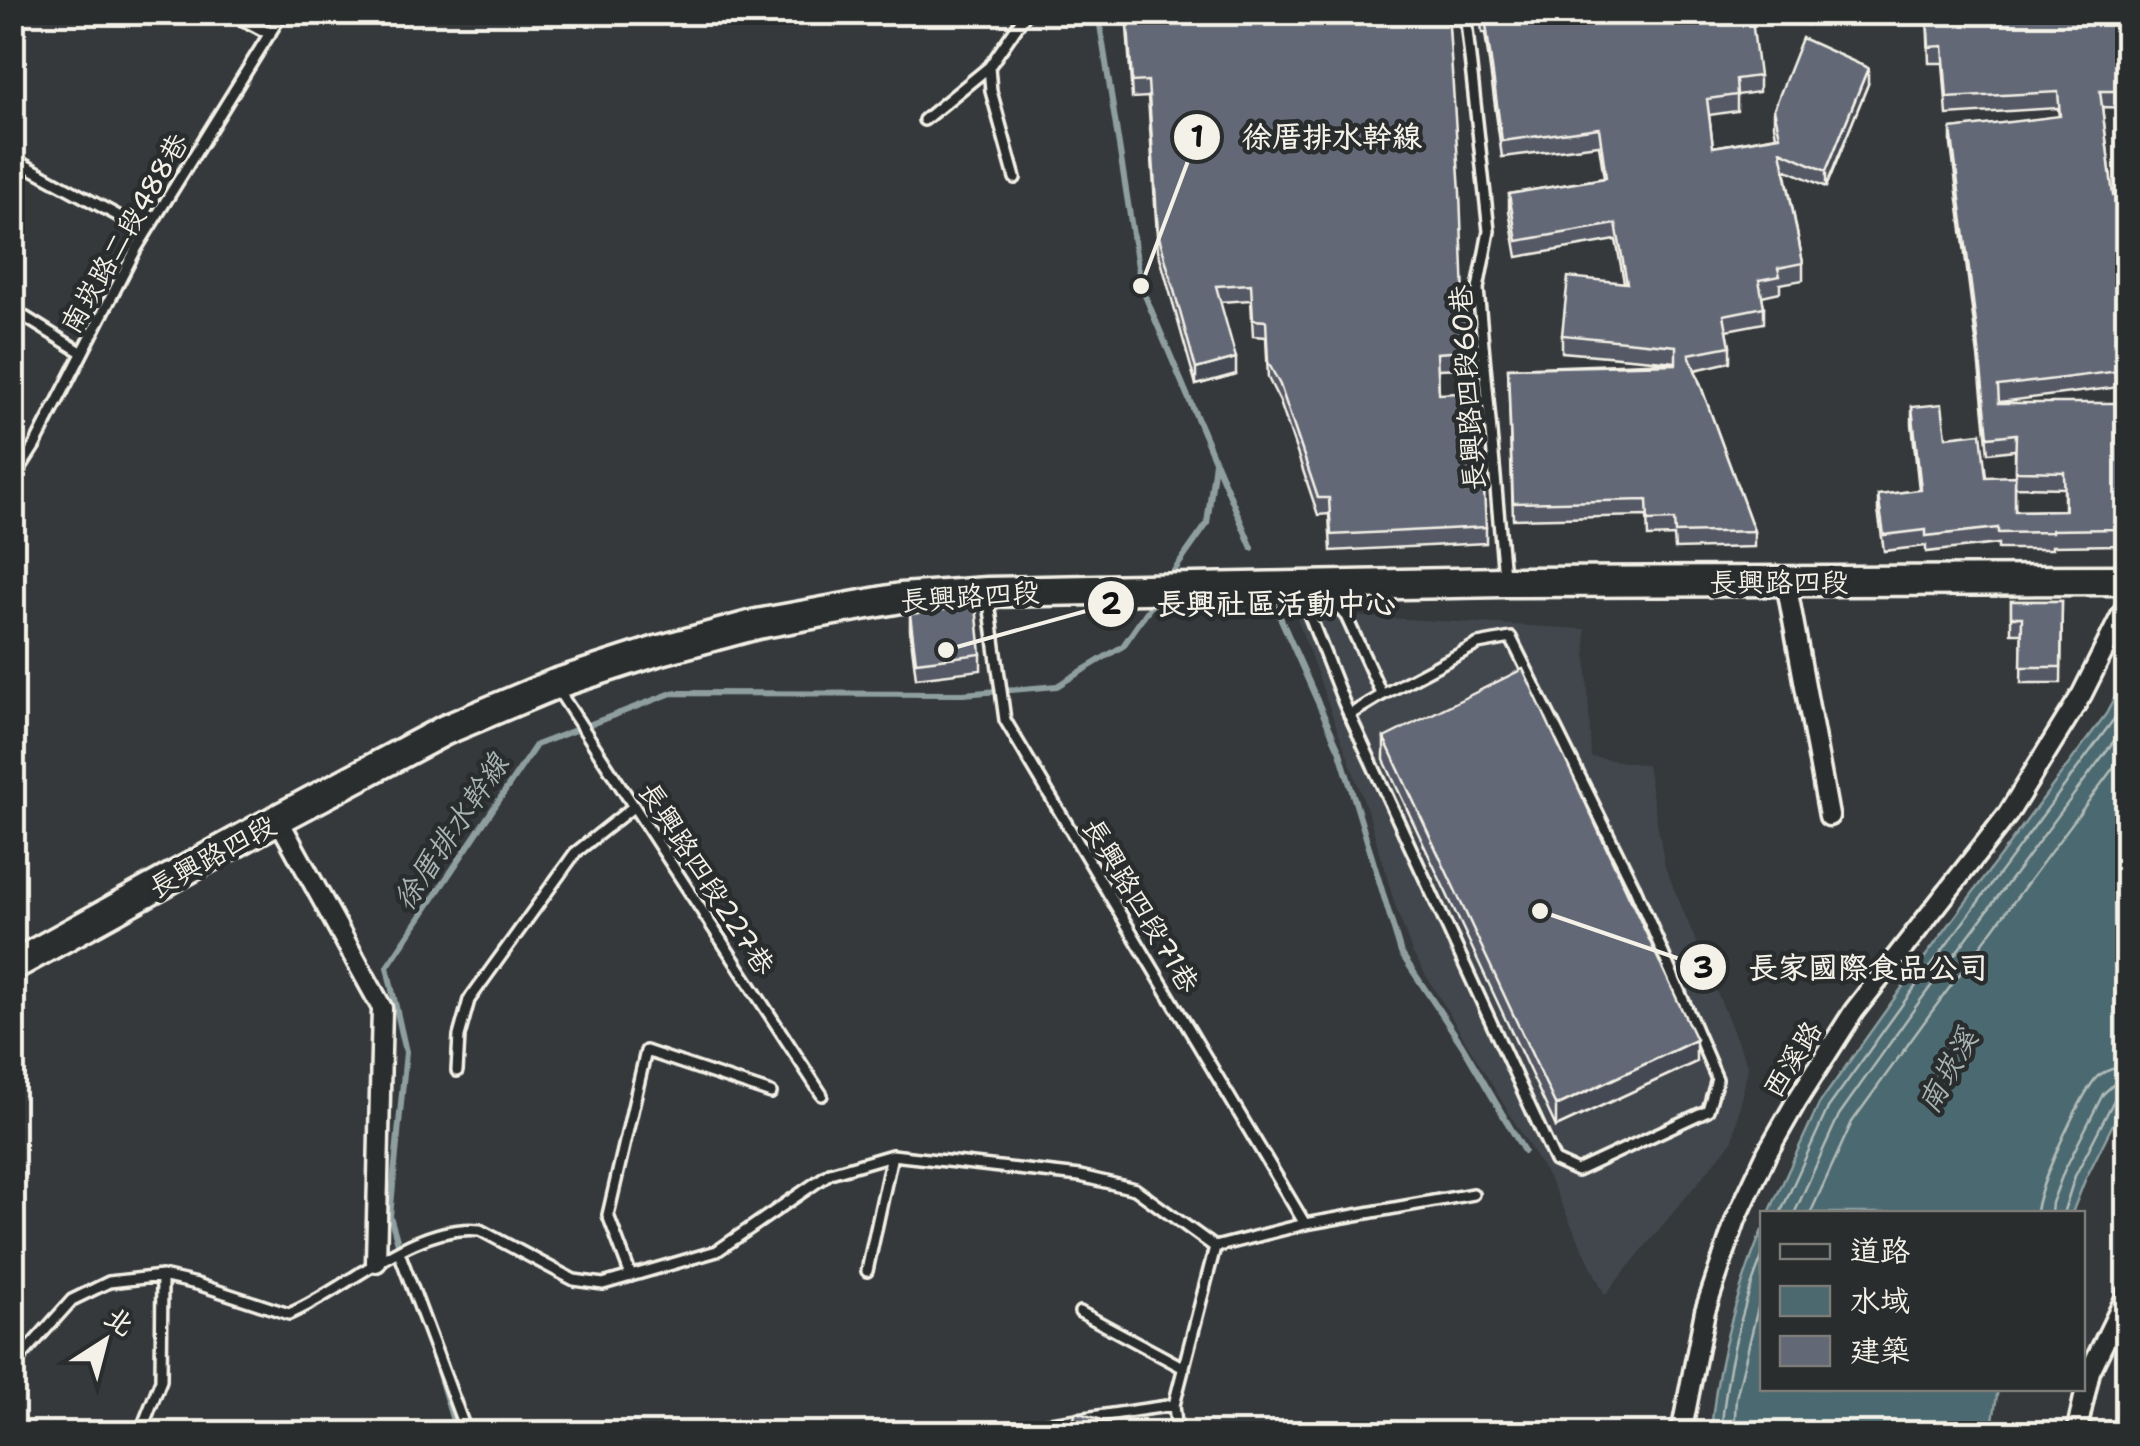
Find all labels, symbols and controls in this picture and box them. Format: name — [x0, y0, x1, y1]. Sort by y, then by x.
callout: 徐厝排水幹線 — [1172, 107, 1442, 167]
text: 1 — [1190, 116, 1204, 157]
text: 徐厝排水幹線 — [1242, 116, 1422, 157]
street label: 南崁路二段488巷 — [51, 125, 197, 340]
street label: 長興路四段60巷 — [1441, 283, 1493, 492]
street label: 長興路四段 — [1709, 563, 1849, 601]
street label: 長興路四段 — [899, 572, 1041, 620]
callout: 長興社區活動中心 — [1086, 574, 1416, 634]
text: 2 — [1101, 583, 1122, 624]
text: 長興社區活動中心 — [1156, 583, 1396, 624]
water label: 徐厝排水幹線 — [383, 744, 519, 918]
street label: 長興路四段227巷 — [630, 774, 784, 983]
street label: 長興路四段 — [142, 805, 282, 907]
street label: 長興路四段71巷 — [1074, 810, 1209, 1000]
callout: 長家國際食品公司 — [1678, 937, 2008, 997]
text: 3 — [1693, 947, 1714, 988]
text: 長家國際食品公司 — [1748, 947, 1988, 988]
street label: 西溪路 — [1754, 1013, 1830, 1105]
water label: 南崁溪 — [1908, 1020, 1988, 1120]
legend — [1760, 1211, 2085, 1391]
text: 道路 — [1850, 1230, 1910, 1271]
text: 水域 — [1850, 1280, 1910, 1321]
north arrow — [55, 1291, 155, 1391]
text: 北 — [97, 1297, 142, 1344]
text: 建築 — [1850, 1330, 1910, 1371]

